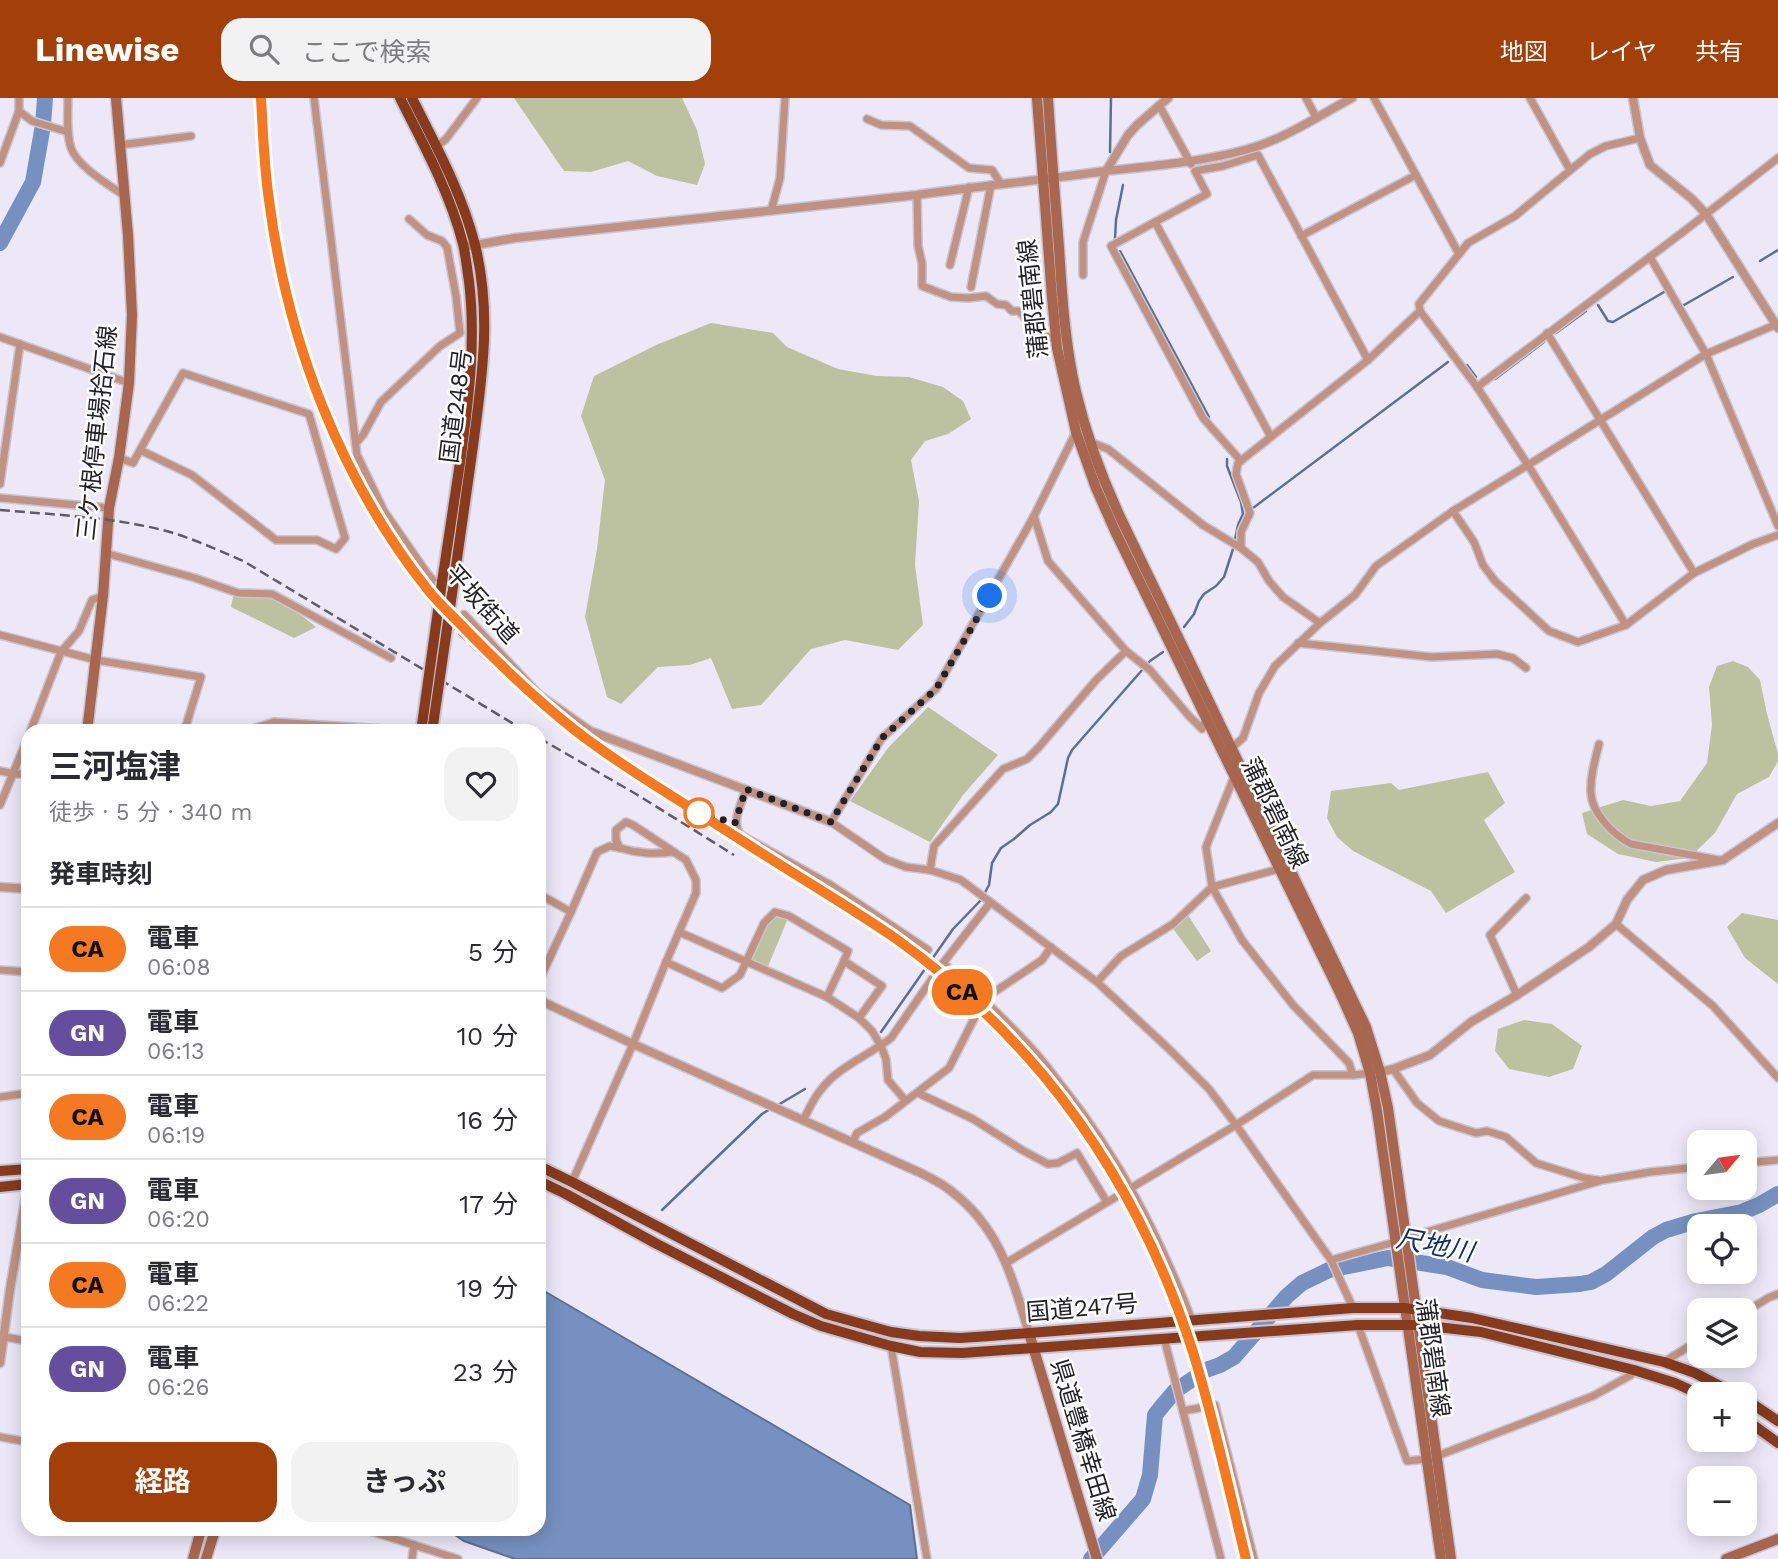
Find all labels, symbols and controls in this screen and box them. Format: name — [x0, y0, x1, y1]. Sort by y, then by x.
search box — [221, 18, 711, 81]
text: Linewise — [35, 30, 179, 69]
icon: search — [245, 30, 283, 68]
text: ここで検索 — [301, 37, 431, 67]
text: 地図 — [1500, 38, 1548, 66]
text: レイヤ — [1586, 38, 1657, 66]
text: 共有 — [1695, 38, 1743, 66]
street label: 蒲郡碧南線 — [1013, 238, 1053, 360]
street label: 三ケ根停車場拾石線 — [72, 324, 122, 542]
street label: 国道248号 — [435, 347, 477, 465]
street label: 平坂街道 — [439, 559, 525, 649]
your location — [972, 578, 1007, 613]
text: 三河塩津 — [49, 747, 181, 786]
button: heart — [444, 747, 518, 821]
street label: 蒲郡碧南線 — [1236, 753, 1314, 873]
unlabelled marker — [684, 798, 714, 828]
text: 徒歩 · 5 分 · 340 m — [49, 799, 253, 826]
text: 発車時刻 — [49, 859, 153, 889]
text: 電車 — [147, 923, 199, 953]
text: CA — [71, 935, 104, 963]
text: 5 分 — [468, 937, 518, 967]
text: 06:08 — [147, 954, 211, 981]
line badge: CA — [930, 969, 993, 1015]
text: CA — [946, 978, 978, 1006]
text: 電車 — [147, 1007, 199, 1037]
text: GN — [70, 1019, 105, 1047]
text: 10 分 — [457, 1021, 518, 1051]
text: 06:13 — [147, 1038, 204, 1065]
text: 電車 — [147, 1091, 199, 1121]
text: CA — [71, 1103, 104, 1131]
text: 16 分 — [457, 1105, 518, 1135]
text: 06:19 — [147, 1122, 205, 1149]
north arrow — [1687, 1130, 1757, 1200]
map controls — [1687, 1130, 1757, 1536]
text: 電車 — [147, 1175, 199, 1205]
text: GN — [70, 1187, 105, 1215]
text: 17 分 — [459, 1189, 518, 1219]
text: 06:20 — [147, 1206, 210, 1233]
button: locate — [1687, 1214, 1757, 1284]
water label: 尺地川 — [1394, 1223, 1479, 1268]
text: 電車 — [147, 1259, 199, 1289]
text: CA — [71, 1271, 104, 1299]
text: 19 分 — [457, 1273, 518, 1303]
street label: 国道247号 — [1025, 1289, 1139, 1327]
text: 06:22 — [147, 1290, 209, 1317]
street label: 蒲郡碧南線 — [1411, 1297, 1455, 1419]
button: layers — [1687, 1298, 1757, 1368]
text: 電車 — [147, 1343, 199, 1373]
text: GN — [70, 1355, 105, 1383]
street label: 県道豊橋幸田線 — [1045, 1356, 1121, 1524]
text: 23 分 — [453, 1357, 518, 1387]
text: 06:26 — [147, 1374, 210, 1401]
button: + — [1687, 1382, 1757, 1452]
button: 経路 — [49, 1442, 277, 1522]
button: きっぷ — [291, 1442, 518, 1522]
button: − — [1687, 1466, 1757, 1536]

